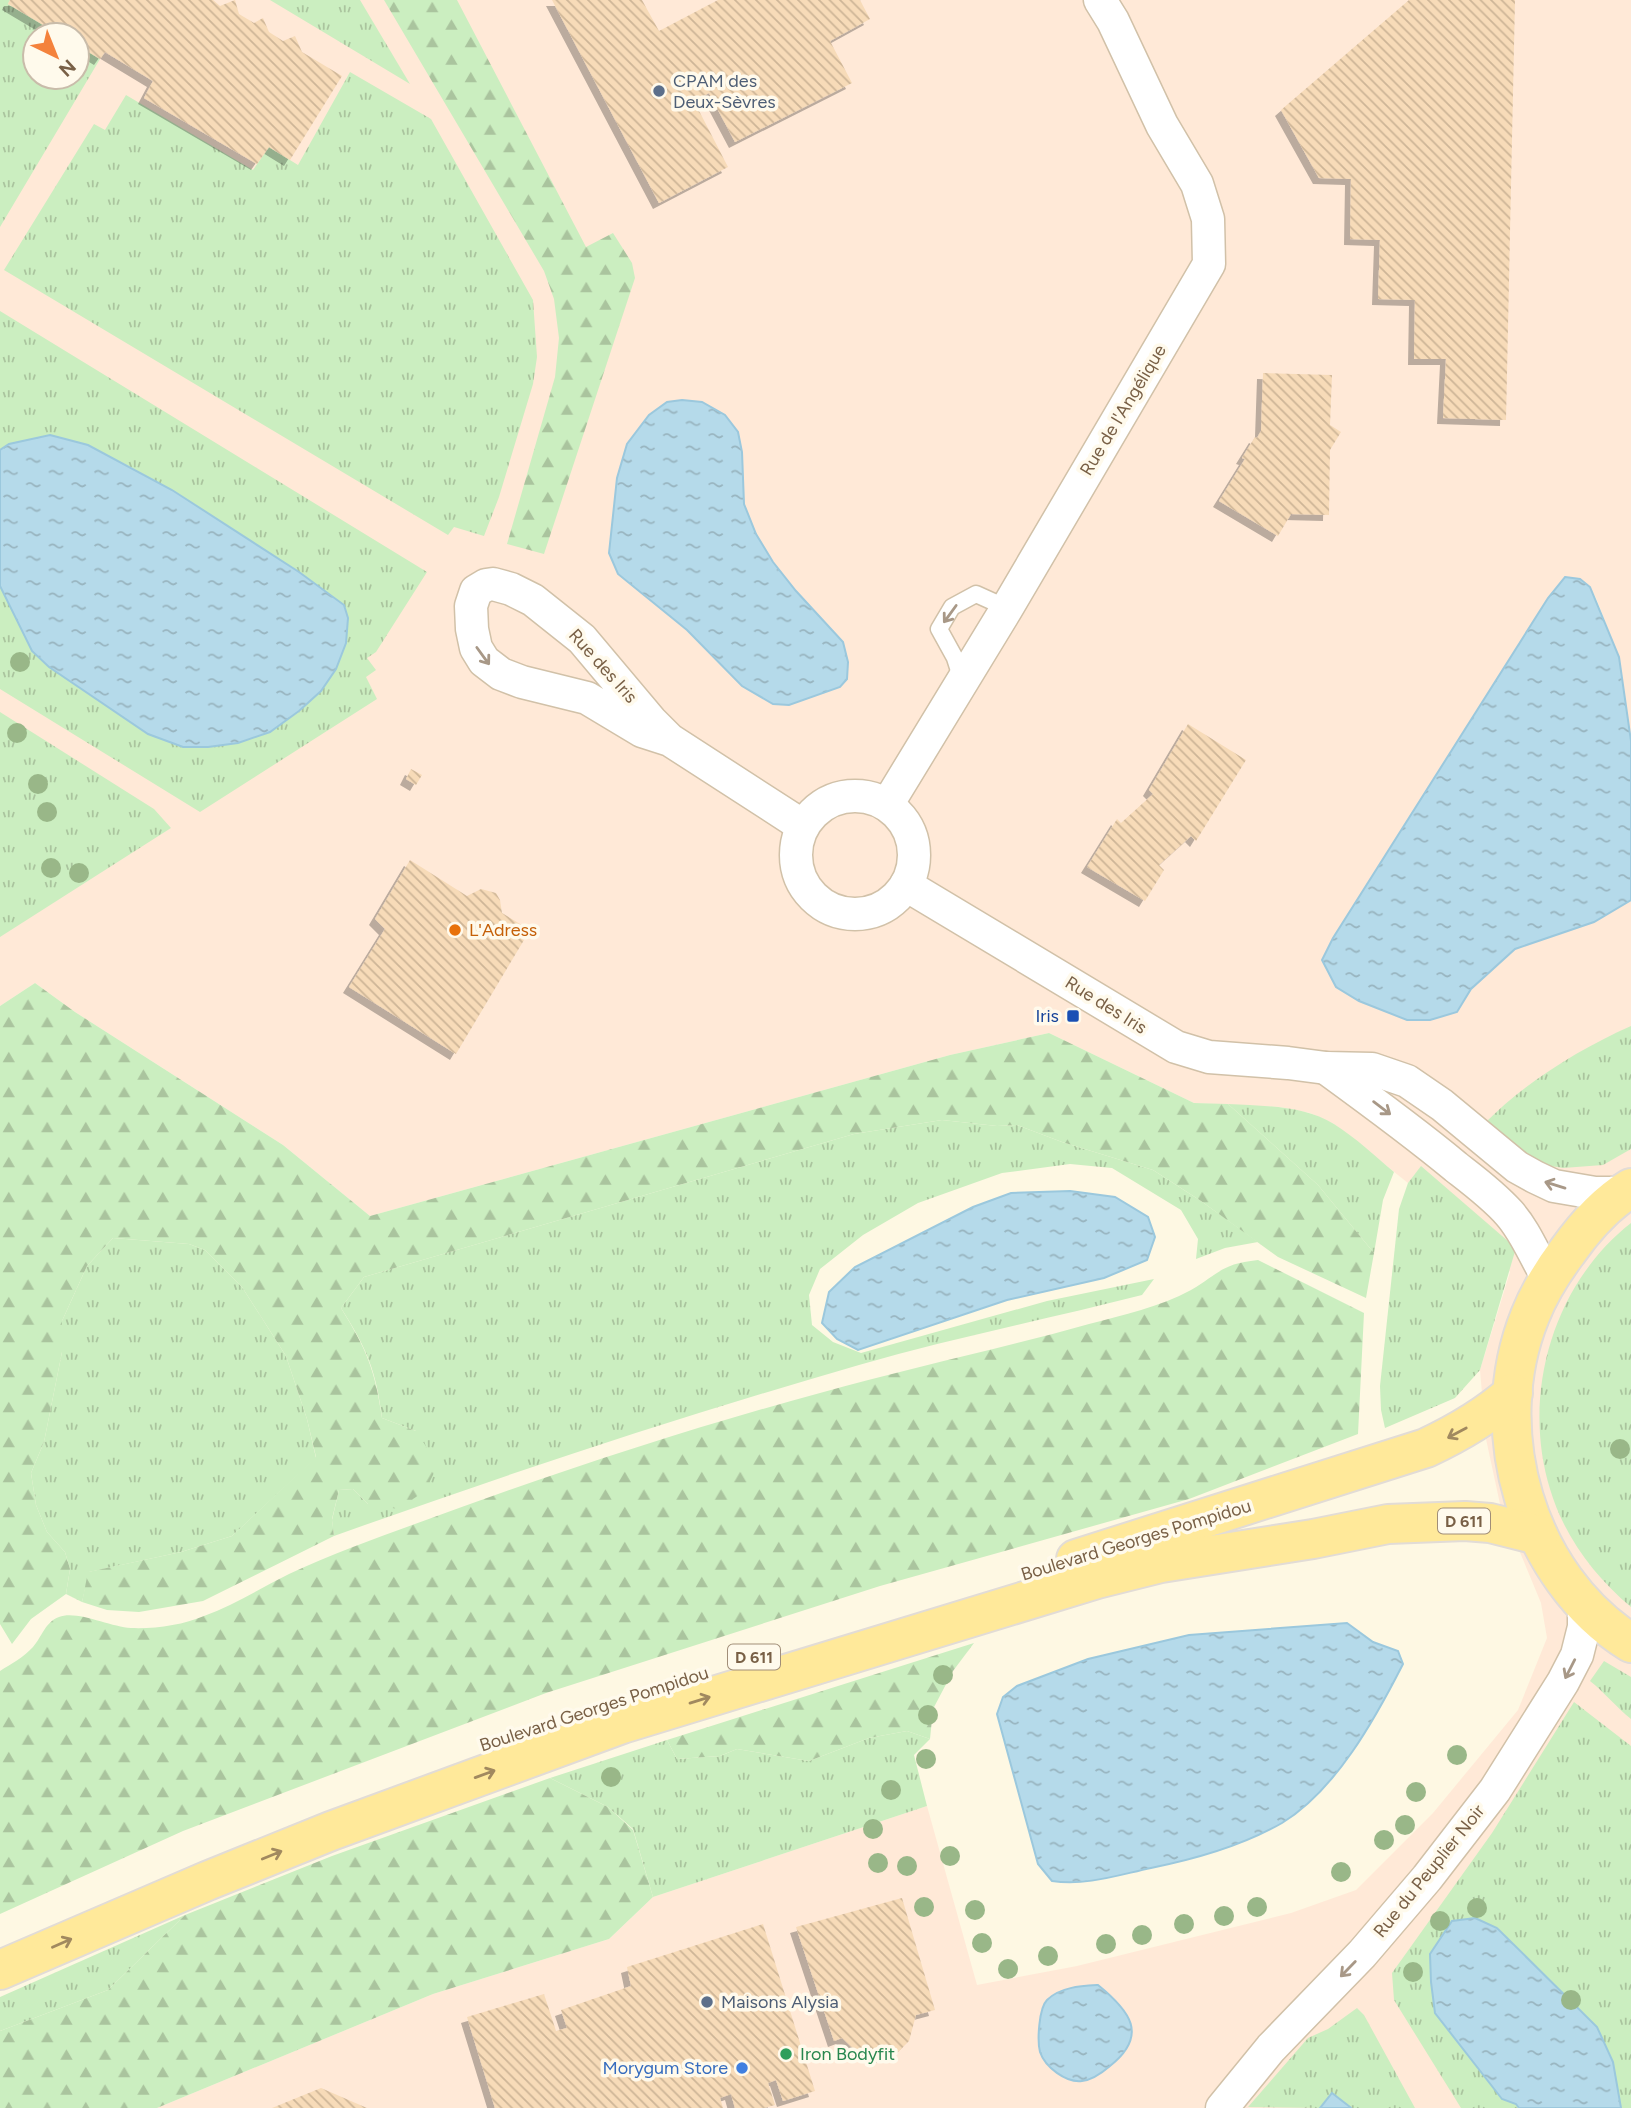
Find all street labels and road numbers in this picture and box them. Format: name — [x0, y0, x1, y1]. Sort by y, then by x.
street label: Rue de l'Angélique — [1075, 340, 1171, 480]
street label: Rue des Iris — [564, 624, 642, 708]
street label: Rue des Iris — [1061, 971, 1151, 1039]
street label: Boulevard Georges Pompidou — [1018, 1494, 1254, 1586]
road number: D 611 — [1438, 1508, 1490, 1534]
road number: D 611 — [728, 1644, 780, 1670]
street label: Boulevard Georges Pompidou — [477, 1662, 711, 1756]
street label: Rue du Peuplier Noir — [1369, 1800, 1489, 1942]

